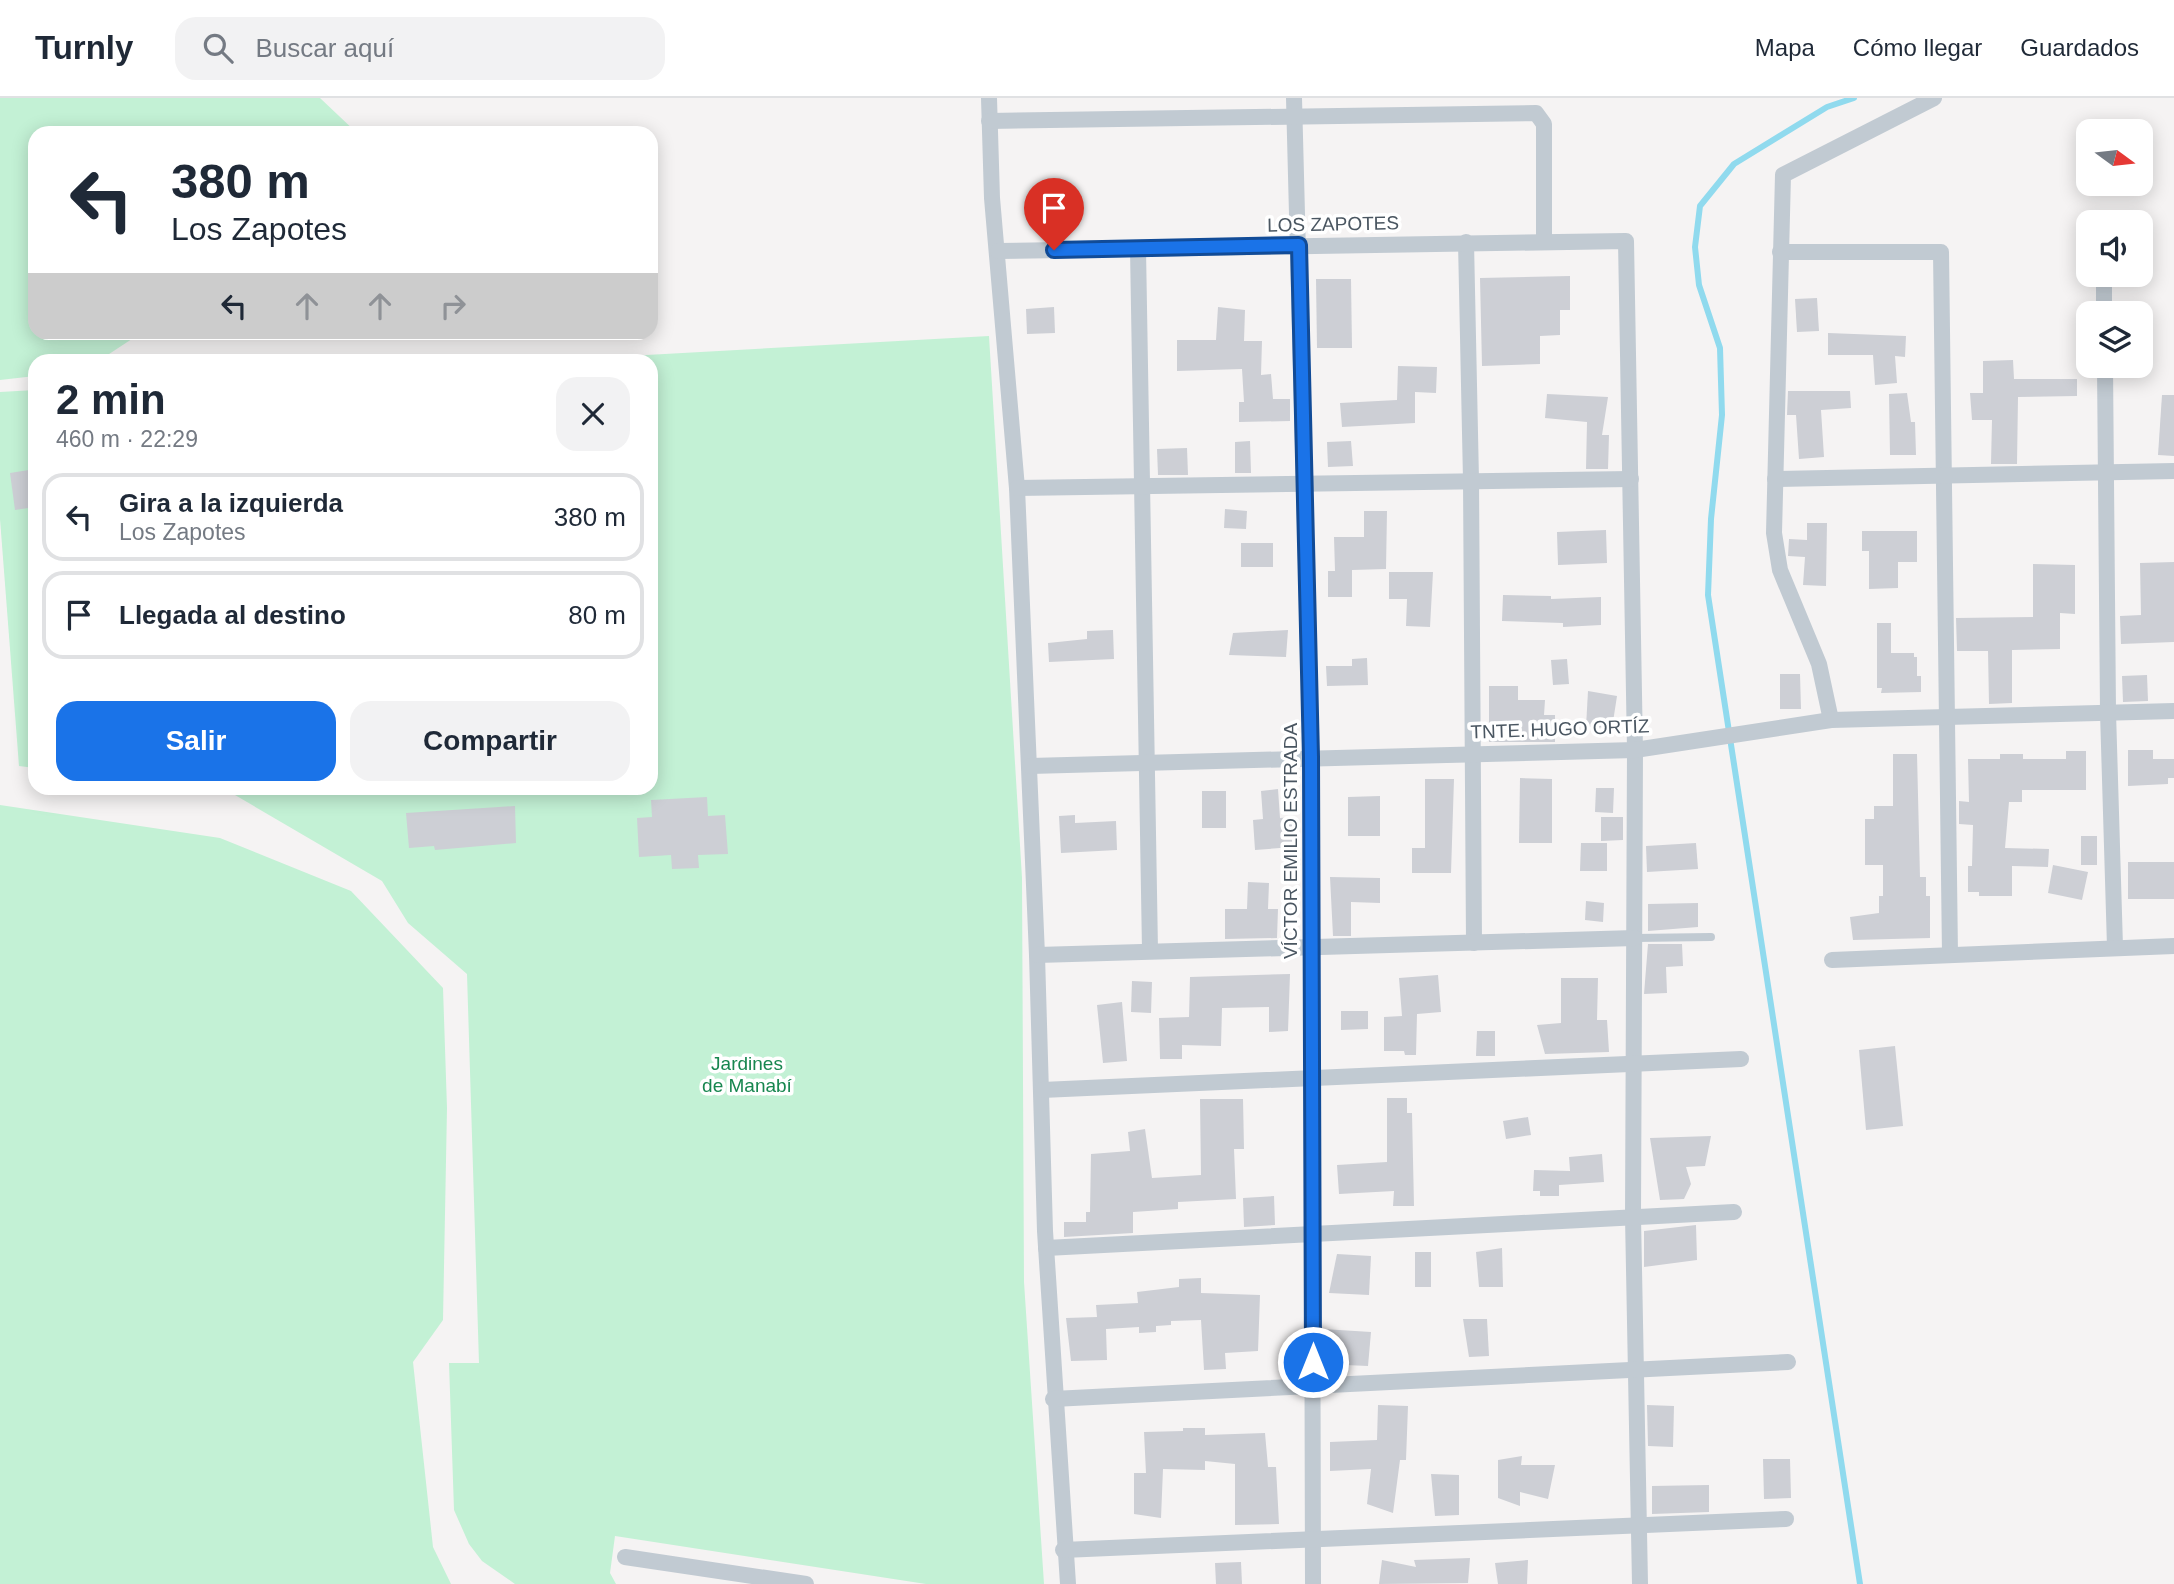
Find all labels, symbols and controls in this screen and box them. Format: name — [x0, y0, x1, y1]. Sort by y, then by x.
search box — [175, 17, 665, 80]
text: Turnly — [35, 29, 133, 66]
icon: search — [199, 29, 237, 67]
text: Buscar aquí — [255, 33, 394, 63]
text: Mapa — [1755, 34, 1815, 61]
text: Cómo llegar — [1853, 34, 1982, 61]
text: Guardados — [2020, 34, 2139, 61]
north arrow — [2076, 119, 2152, 196]
map controls — [2076, 119, 2153, 378]
icon: left — [56, 154, 147, 245]
text: 380 m — [171, 154, 310, 208]
pin — [1024, 178, 1084, 250]
icon: arrive — [1035, 189, 1073, 227]
button: sound — [2076, 210, 2153, 287]
text: Los Zapotes — [171, 211, 347, 247]
street label: LOS ZAPOTES — [1267, 212, 1399, 236]
icon: left — [215, 287, 253, 325]
icon: ahead — [288, 287, 326, 325]
icon: ahead — [361, 287, 399, 325]
icon: right — [434, 287, 472, 325]
button: layers — [2076, 301, 2153, 378]
text: 2 min — [56, 376, 166, 423]
button: close — [556, 377, 630, 451]
text: 460 m · 22:29 — [56, 426, 198, 452]
text: Gira a la izquierda — [119, 488, 343, 518]
icon: left — [60, 498, 98, 536]
text: 380 m — [554, 502, 626, 532]
text: Los Zapotes — [119, 519, 246, 545]
icon: arrive — [60, 596, 98, 634]
text: Llegada al destino — [119, 600, 346, 630]
text: 80 m — [568, 600, 626, 630]
button: Salir — [56, 701, 336, 781]
button: Compartir — [350, 701, 630, 781]
street label: TNTE. HUGO ORTÍZ — [1470, 715, 1650, 743]
street label: VÍCTOR EMILIO ESTRADA — [1280, 723, 1301, 959]
park label: Jardines de Manabí — [702, 1053, 793, 1096]
position arrow — [1276, 1325, 1350, 1399]

